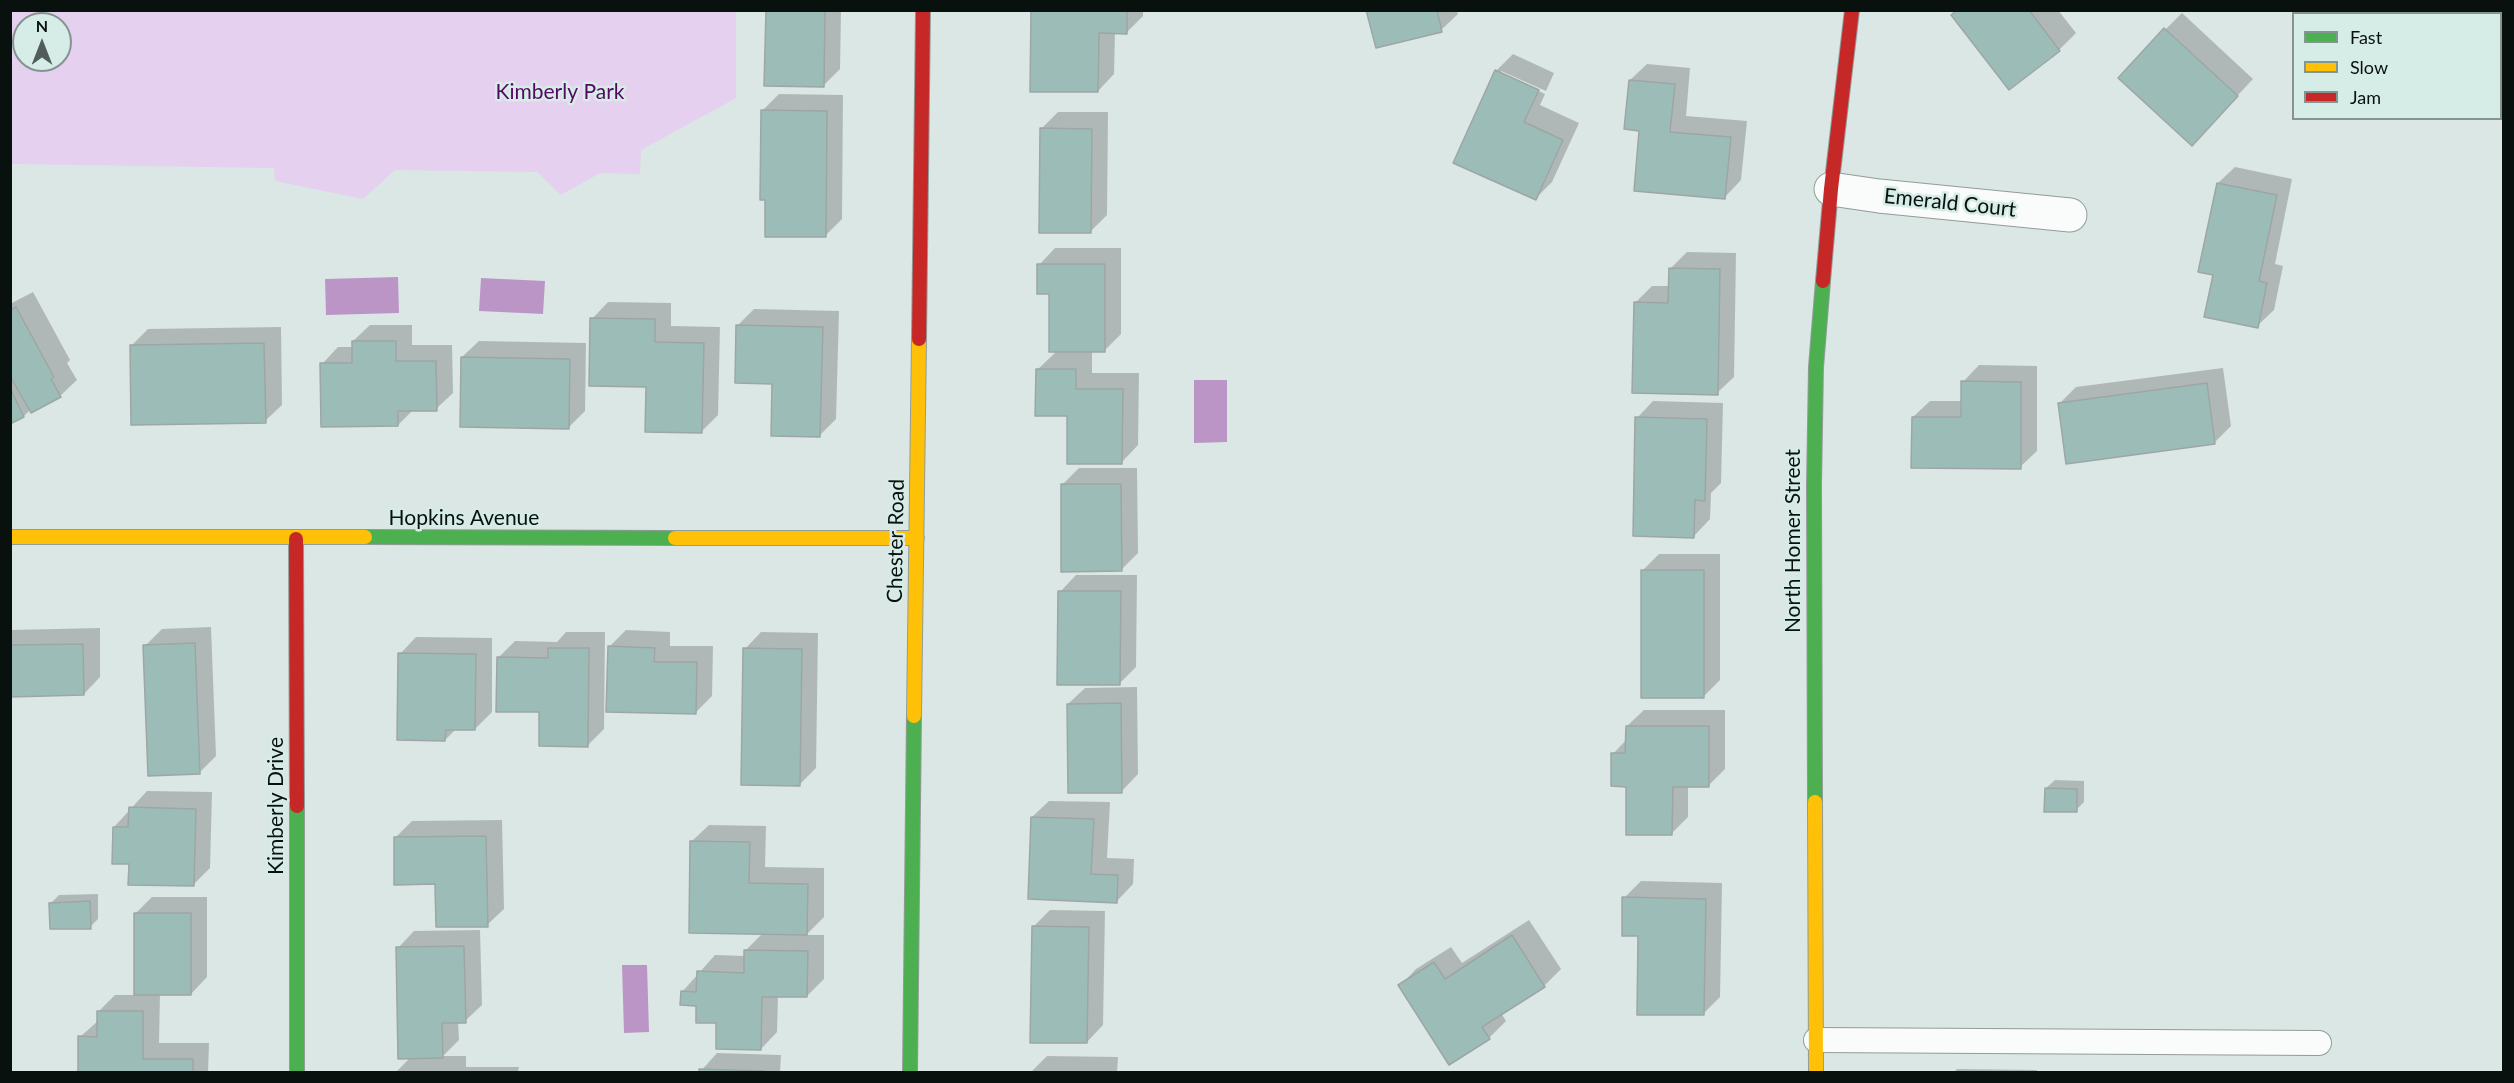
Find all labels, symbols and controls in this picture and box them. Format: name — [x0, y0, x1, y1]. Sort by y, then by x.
north arrow — [12, 12, 72, 72]
legend — [2292, 12, 2502, 120]
text: N — [36, 16, 48, 35]
text: Fast — [2350, 26, 2382, 48]
text: Slow — [2350, 56, 2388, 78]
park label: Kimberly Park — [496, 79, 624, 105]
text: Jam — [2350, 86, 2381, 108]
street label: Emerald Court — [1883, 184, 2017, 222]
street label: North Homer Street — [1780, 449, 1806, 633]
street label: Chester Road — [882, 479, 910, 603]
street label: Hopkins Avenue — [389, 505, 539, 531]
street label: Kimberly Drive — [263, 737, 289, 875]

